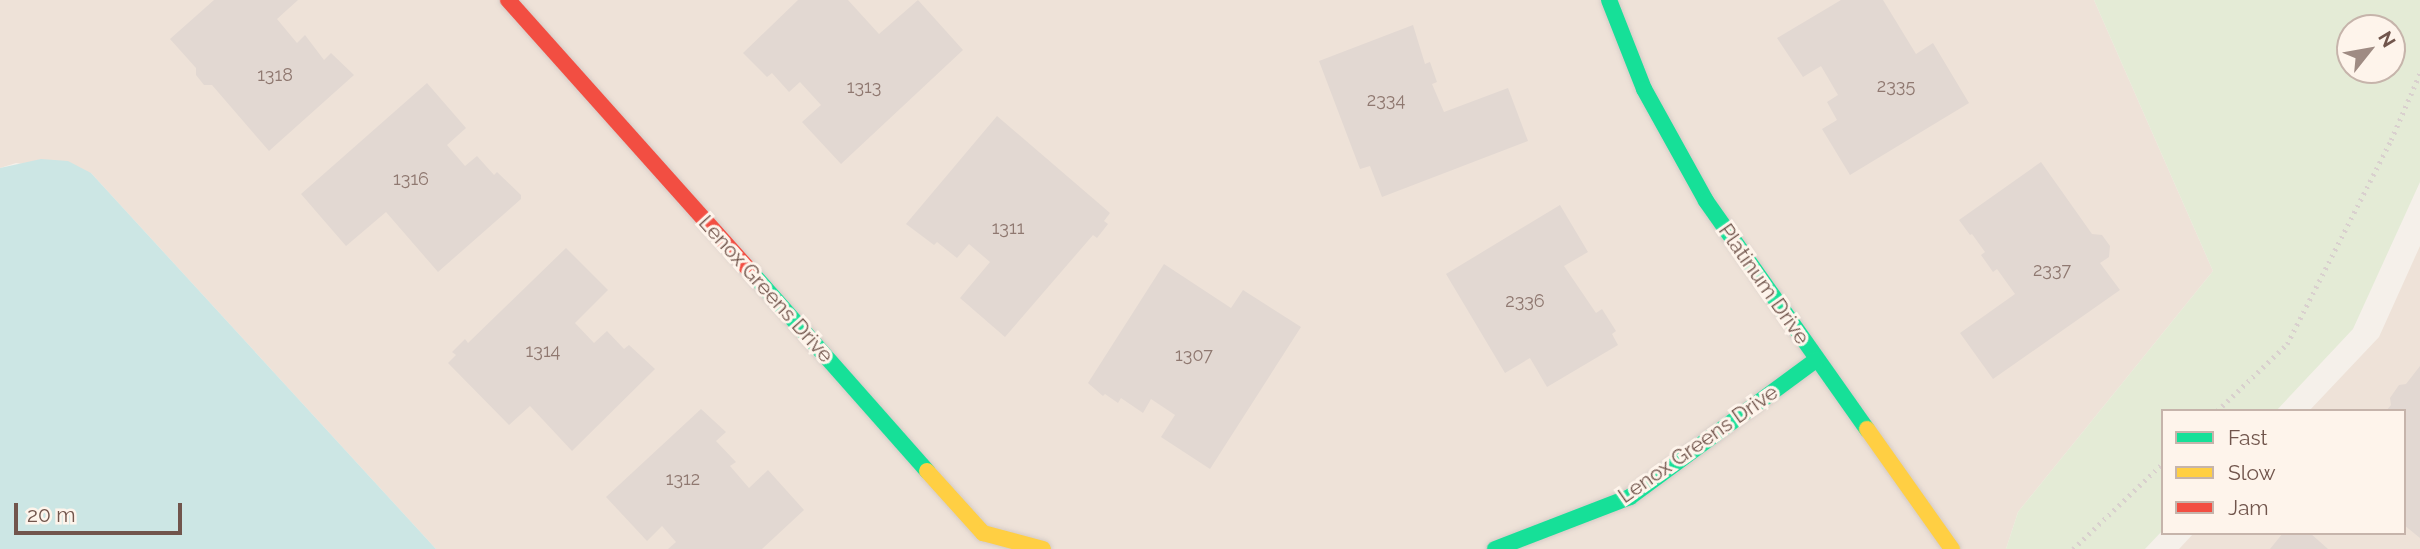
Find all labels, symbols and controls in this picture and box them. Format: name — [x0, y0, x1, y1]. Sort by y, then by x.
north arrow — [2336, 14, 2406, 84]
text: N — [2374, 27, 2400, 51]
house number: 1318 — [257, 64, 293, 86]
house number: 2335 — [1877, 75, 1915, 97]
house number: 1313 — [847, 76, 881, 98]
house number: 2334 — [1367, 89, 1405, 111]
house number: 1316 — [393, 168, 429, 190]
street label: Lenox Greens Drive — [693, 210, 839, 368]
house number: 1311 — [992, 217, 1024, 239]
street label: Platinum Drive — [1713, 219, 1815, 349]
house number: 2337 — [2033, 259, 2071, 281]
house number: 2336 — [1505, 290, 1545, 312]
house number: 1314 — [526, 340, 560, 362]
house number: 1307 — [1175, 344, 1213, 366]
street label: Lenox Greens Drive — [1613, 379, 1783, 509]
legend — [2161, 409, 2406, 535]
text: Fast — [2228, 425, 2268, 450]
text: Slow — [2228, 460, 2276, 485]
house number: 1312 — [666, 468, 700, 490]
scale bar — [18, 490, 186, 534]
text: Jam — [2228, 495, 2269, 520]
text: 20 m — [27, 502, 75, 527]

